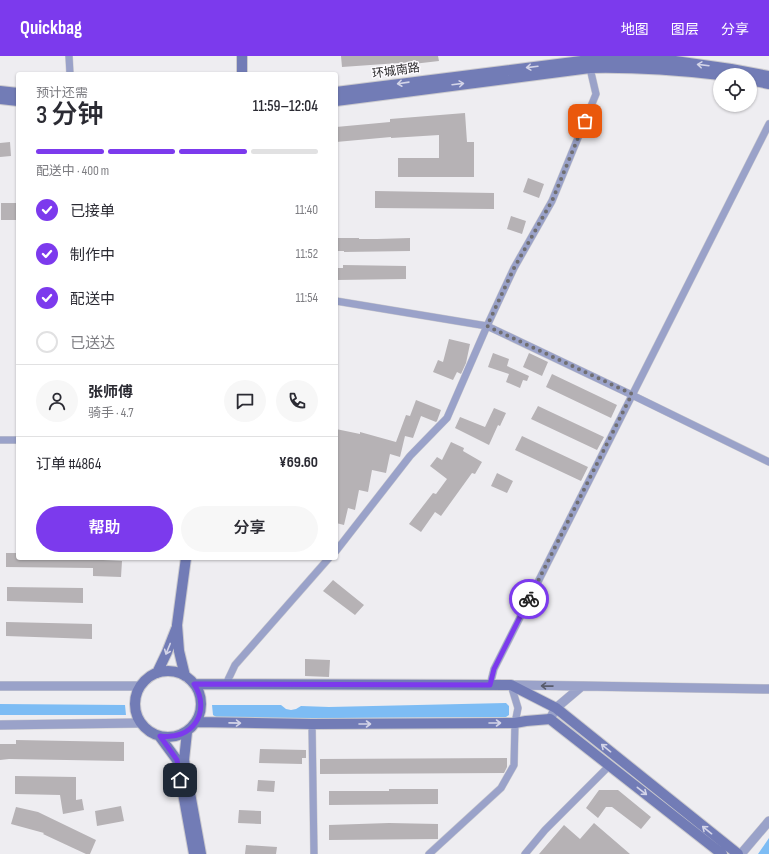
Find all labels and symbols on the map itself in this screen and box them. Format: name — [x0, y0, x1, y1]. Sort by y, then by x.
street label: 环城南路 — [371, 60, 421, 82]
one-way arrow — [697, 61, 710, 69]
one-way arrow — [526, 63, 539, 71]
one-way arrow — [396, 79, 409, 87]
one-way arrow — [451, 81, 464, 88]
pin — [568, 104, 602, 138]
courier — [509, 579, 549, 619]
one-way arrow — [164, 643, 171, 655]
one-way arrow — [541, 682, 554, 690]
one-way arrow — [228, 719, 241, 727]
one-way arrow — [488, 719, 501, 727]
one-way arrow — [358, 720, 371, 728]
one-way arrow — [600, 744, 611, 753]
pin — [163, 763, 197, 797]
one-way arrow — [636, 786, 647, 795]
one-way arrow — [702, 825, 713, 834]

